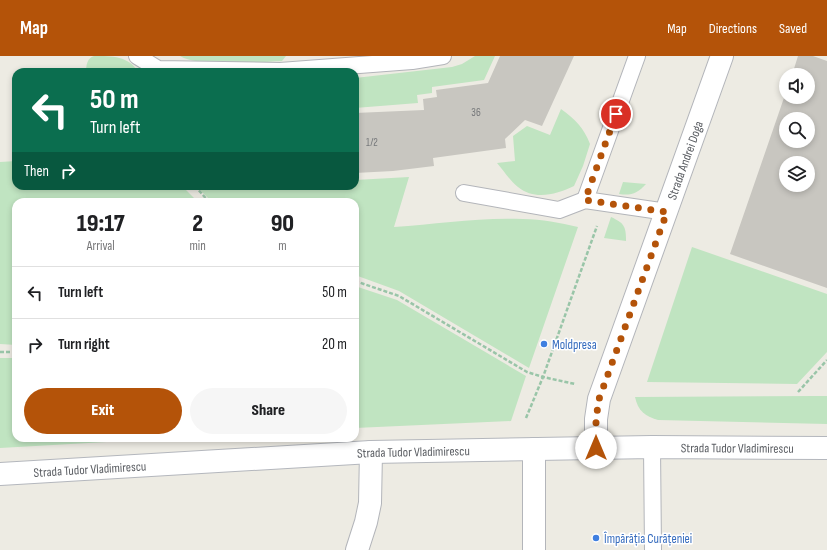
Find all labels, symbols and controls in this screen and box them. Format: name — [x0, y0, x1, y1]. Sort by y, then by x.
text: Map — [20, 17, 48, 40]
text: Map — [667, 20, 687, 37]
text: Directions — [709, 20, 757, 37]
text: Saved — [779, 20, 807, 37]
map controls — [779, 68, 815, 192]
button: sound — [779, 68, 815, 104]
text: 50 m — [90, 83, 139, 116]
icon: left — [24, 84, 76, 136]
pin — [599, 97, 633, 131]
icon: arrive — [605, 103, 627, 125]
house number: 36 — [471, 106, 481, 119]
button: search — [779, 112, 815, 148]
text: Turn left — [90, 117, 141, 138]
street label: Strada Andrei Doga — [664, 119, 707, 202]
house number: 1/2 — [366, 136, 378, 149]
button: layers — [779, 156, 815, 192]
icon: right — [57, 160, 79, 182]
text: Then — [24, 162, 49, 181]
text: 19:17 — [77, 209, 125, 238]
text: 2 — [192, 209, 203, 238]
text: 90 — [271, 209, 294, 238]
text: Arrival — [87, 238, 115, 254]
text: min — [189, 238, 206, 254]
text: m — [278, 238, 287, 254]
icon: left — [24, 282, 46, 304]
text: Turn left — [58, 283, 103, 302]
text: 50 m — [322, 283, 347, 302]
icon: right — [24, 334, 46, 356]
text: Turn right — [58, 335, 110, 354]
text: 20 m — [322, 335, 347, 354]
place label: Moldpresa — [552, 337, 597, 353]
marker: Moldpresa — [539, 339, 549, 349]
button: Exit — [24, 388, 182, 434]
button: Share — [190, 388, 347, 434]
position arrow — [575, 427, 617, 469]
street label: Strada Tudor Vladimirescu — [681, 440, 794, 457]
street label: Strada Tudor Vladimirescu — [356, 443, 470, 462]
street label: Strada Tudor Vladimirescu — [33, 458, 147, 481]
place label: Împărăția Curățeniei — [603, 531, 692, 547]
marker: Împărăția Curățeniei — [591, 533, 601, 543]

